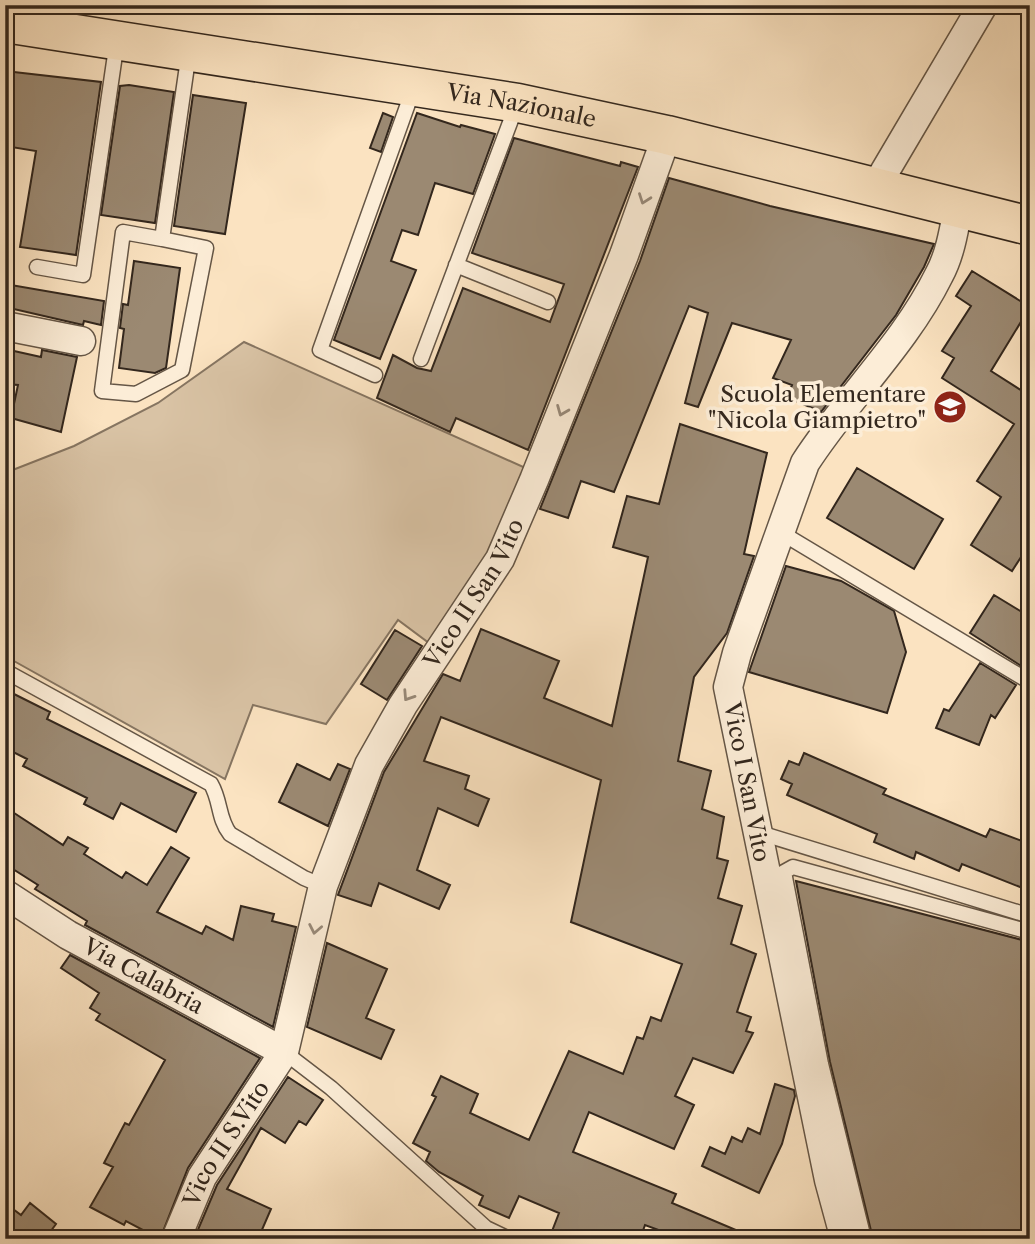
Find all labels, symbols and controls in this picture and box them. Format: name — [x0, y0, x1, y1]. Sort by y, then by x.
street label: Via Nazionale — [444, 78, 599, 133]
one-way arrow — [638, 193, 652, 205]
place label: Scuola Elementare "Nicola Giampietro" — [708, 380, 926, 434]
school or university icon: Scuola Elementare "Nicola Giampietro" — [931, 388, 969, 426]
one-way arrow — [556, 404, 570, 416]
street label: Vico II San Vito — [417, 514, 530, 674]
one-way arrow — [404, 689, 417, 702]
street label: Vico I San Vito — [718, 699, 776, 864]
one-way arrow — [308, 923, 323, 935]
street label: Via Calabria — [77, 931, 209, 1020]
street label: Vico II S.Vito — [177, 1075, 275, 1212]

